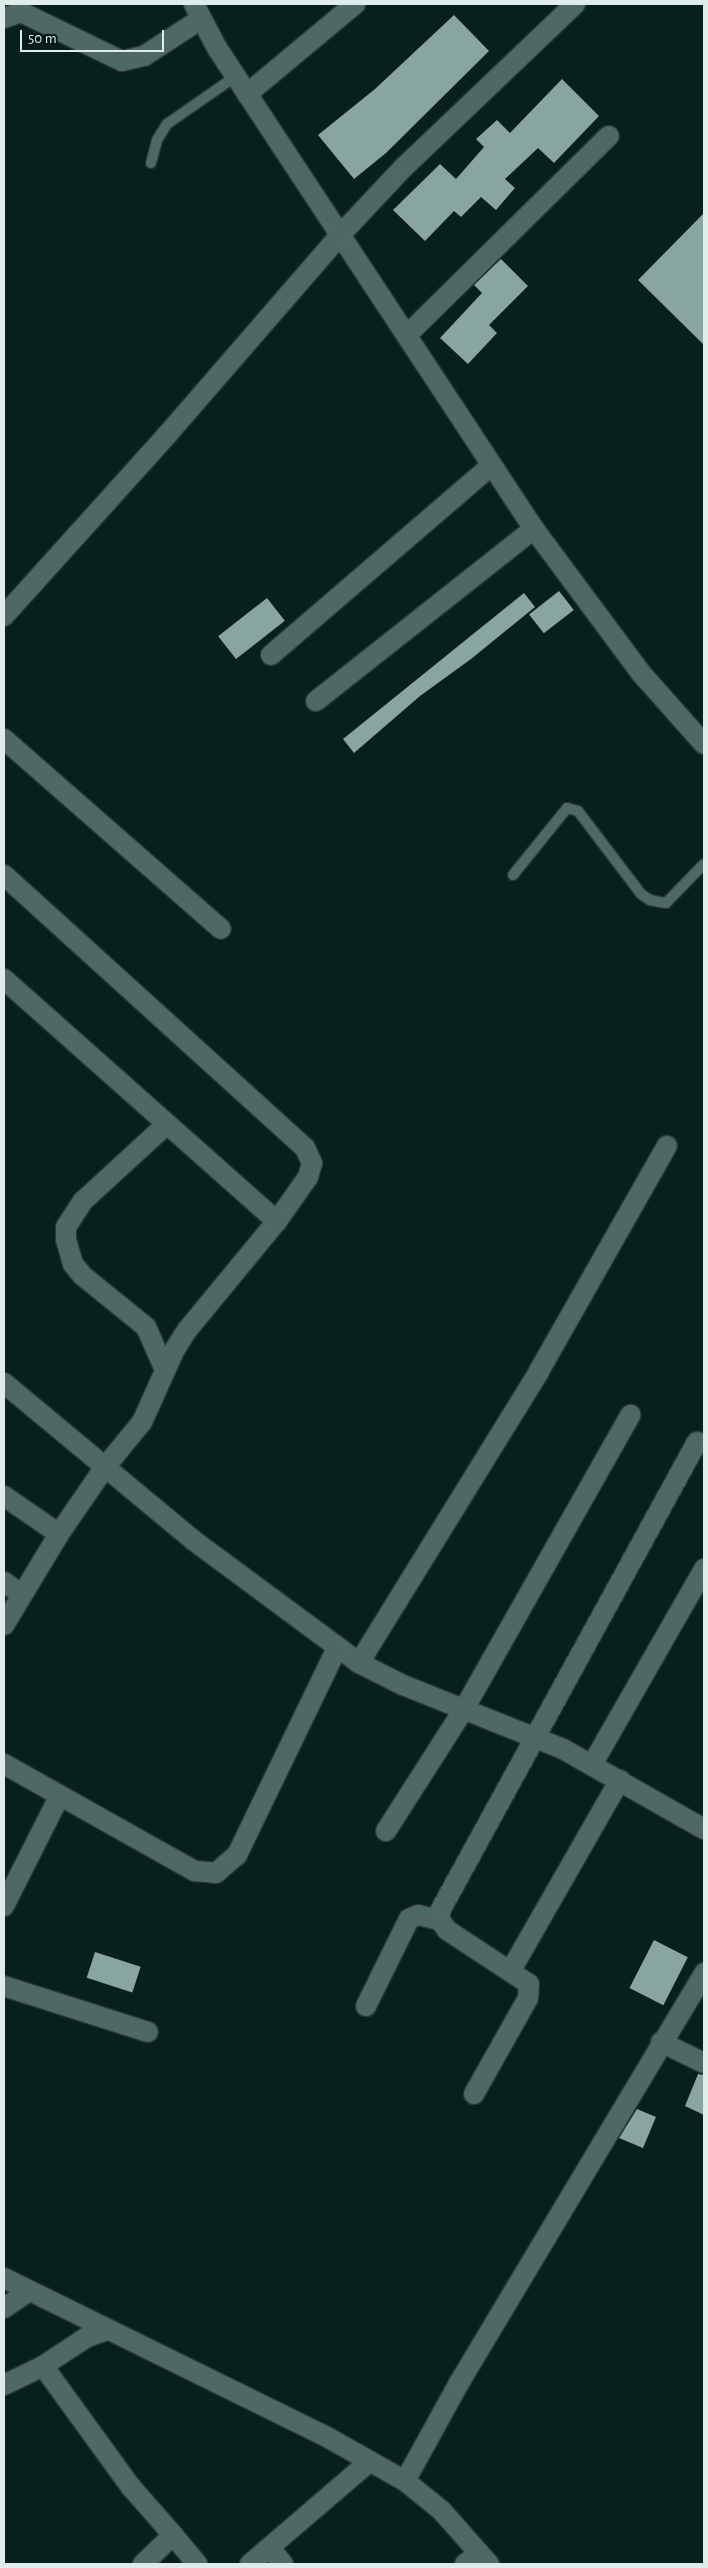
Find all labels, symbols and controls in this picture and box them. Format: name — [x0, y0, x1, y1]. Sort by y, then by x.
scale bar — [22, 20, 166, 52]
text: 50 m — [28, 31, 57, 46]

